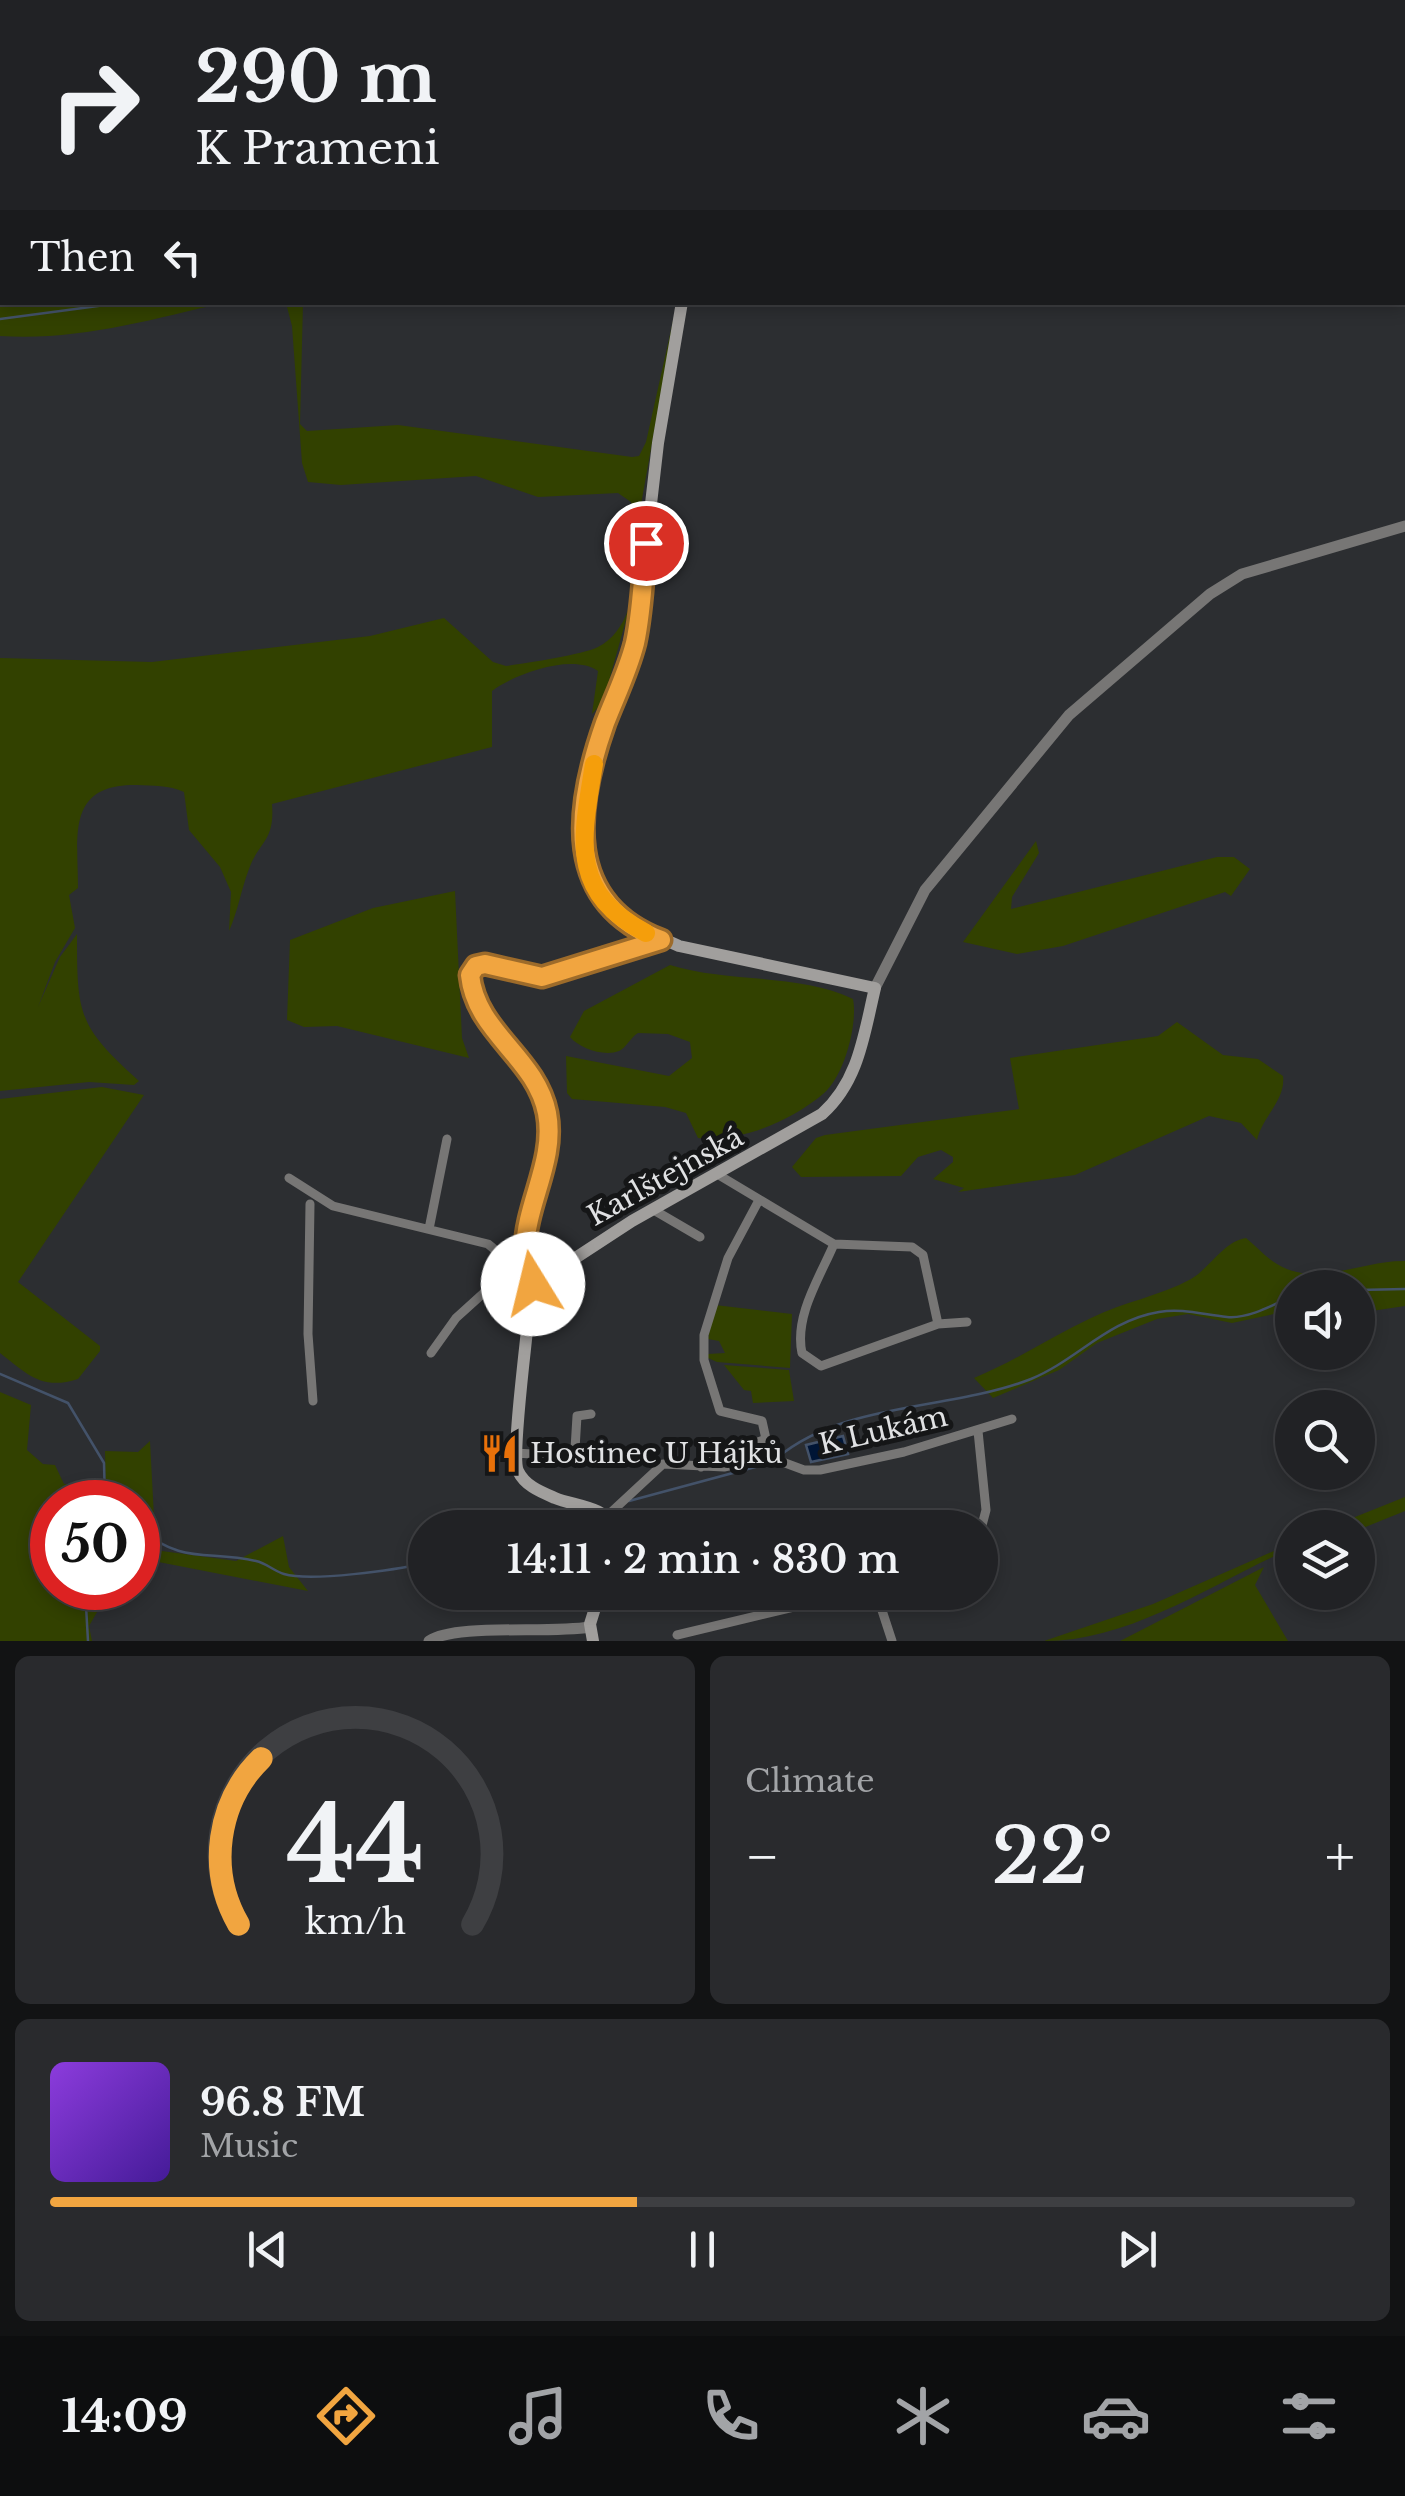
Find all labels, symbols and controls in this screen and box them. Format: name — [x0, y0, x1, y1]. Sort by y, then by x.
text: 290 m — [195, 34, 437, 121]
icon: right — [30, 40, 160, 170]
text: K Prameni — [195, 120, 440, 176]
icon: left — [155, 230, 210, 285]
text: Then — [30, 234, 135, 281]
pin — [604, 501, 689, 586]
icon: arrive — [619, 516, 674, 571]
street label: Karlštejnská — [581, 1119, 750, 1234]
position arrow — [481, 1232, 585, 1336]
map controls — [1275, 1270, 1375, 1610]
button: sound — [1275, 1270, 1375, 1370]
button: search — [1275, 1390, 1375, 1490]
street label: K Lukám — [815, 1399, 951, 1462]
restaurant icon: Hostinec U Hájků — [479, 1432, 521, 1474]
place label: Hostinec U Hájků — [530, 1436, 783, 1471]
speed limit sign: 50 — [30, 1480, 160, 1610]
button: layers — [1275, 1510, 1375, 1610]
text: 14:11 · 2 min · 830 m — [507, 1536, 900, 1583]
text: Climate — [745, 1761, 874, 1801]
text: 44 — [286, 1781, 424, 1910]
text: 22° — [992, 1810, 1113, 1903]
text: − — [745, 1823, 780, 1891]
text: + — [1325, 1823, 1355, 1891]
text: km/h — [304, 1899, 406, 1944]
text: 96.8 FM — [200, 2079, 365, 2126]
text: Music — [200, 2126, 298, 2166]
icon: previous — [240, 2222, 295, 2277]
icon: pause — [675, 2222, 730, 2277]
icon: next — [1110, 2222, 1165, 2277]
icon: directions — [311, 2381, 381, 2451]
icon: music — [503, 2381, 573, 2451]
icon: phone — [696, 2381, 766, 2451]
icon: climate — [888, 2381, 958, 2451]
icon: car — [1081, 2381, 1151, 2451]
icon: filters — [1274, 2381, 1344, 2451]
text: 14:09 — [61, 2388, 188, 2444]

